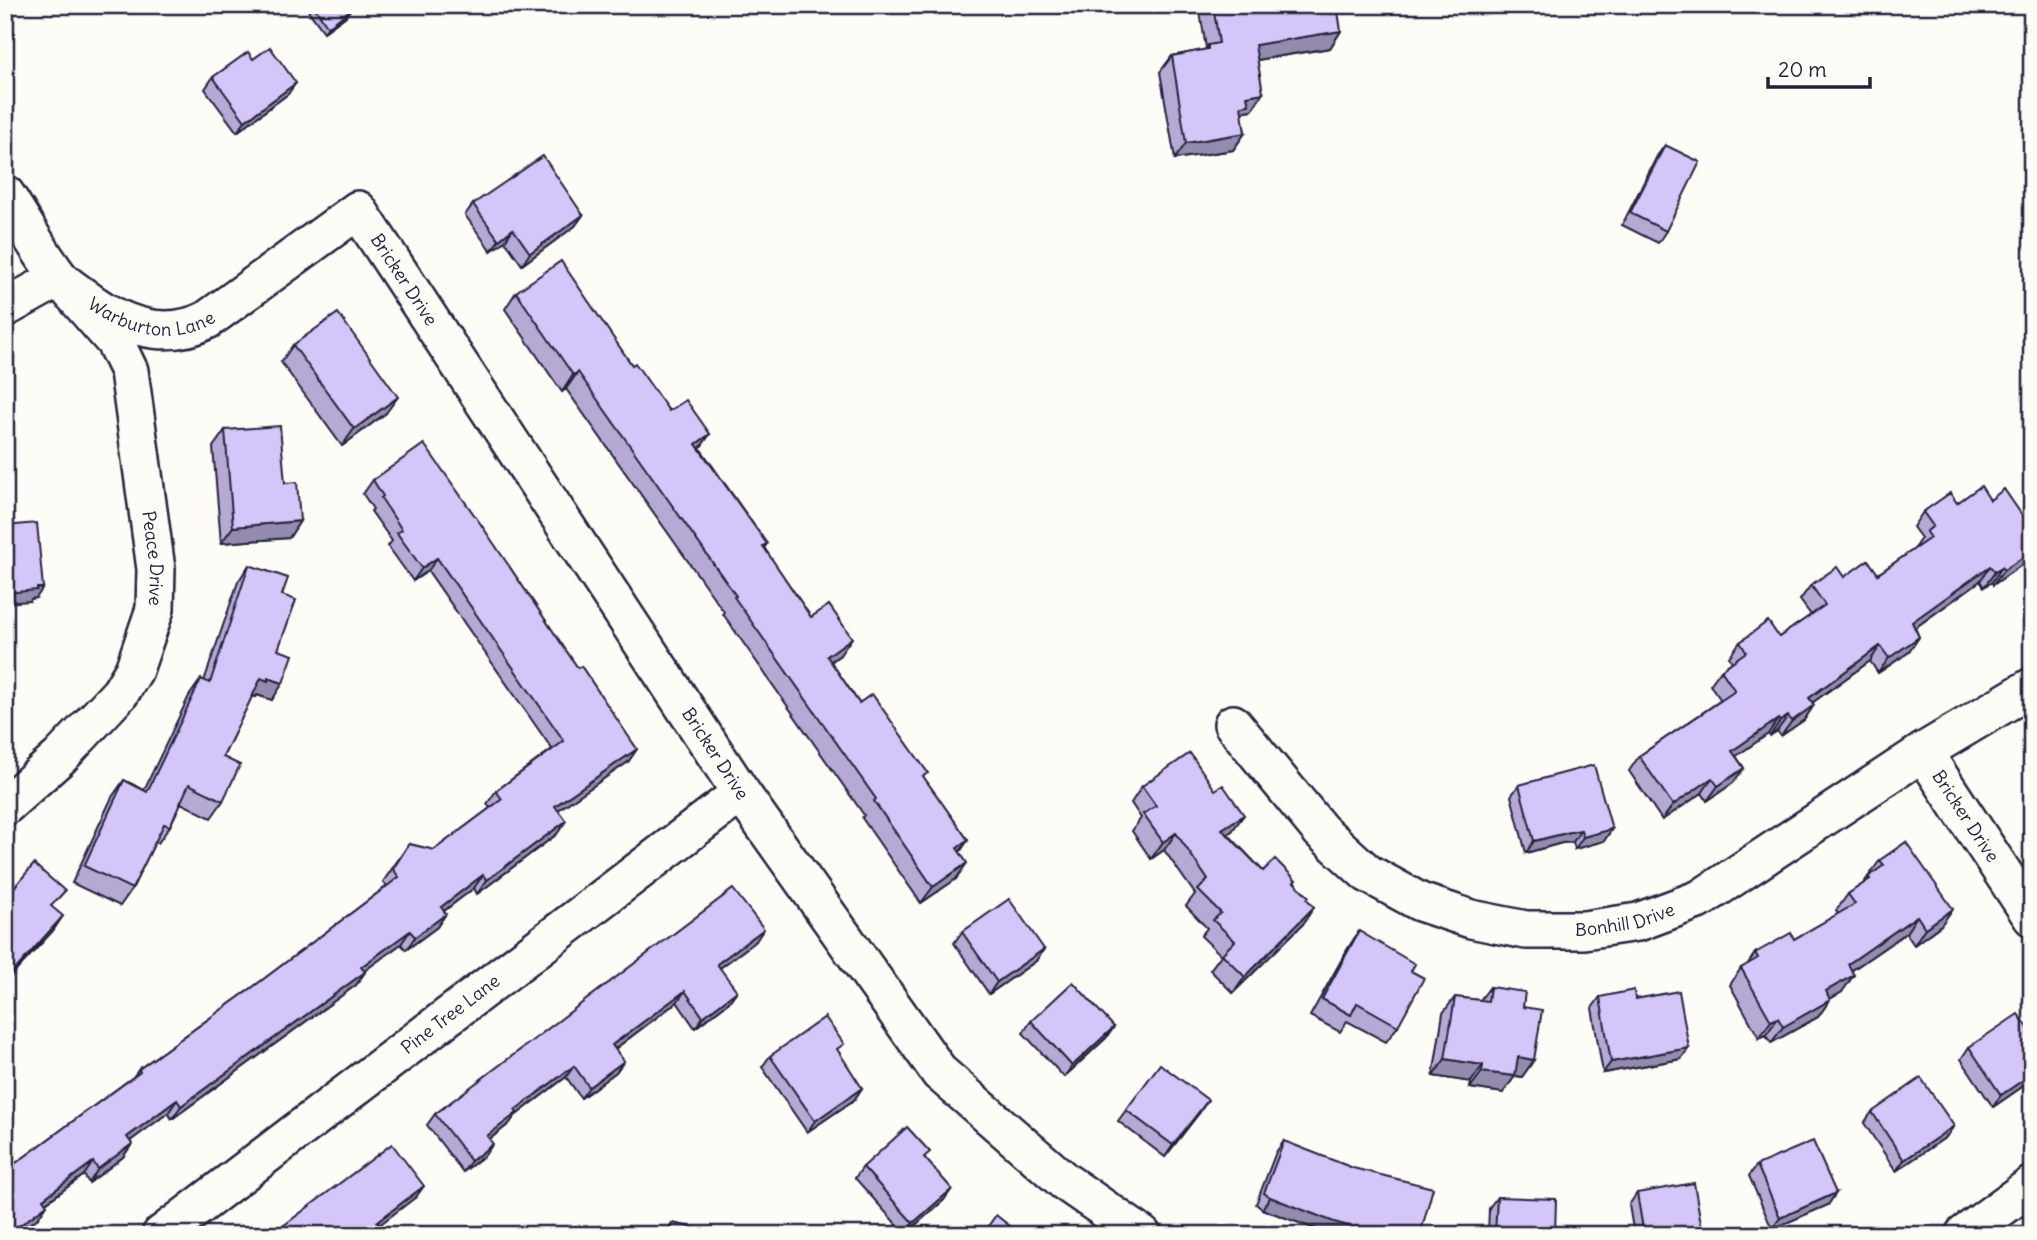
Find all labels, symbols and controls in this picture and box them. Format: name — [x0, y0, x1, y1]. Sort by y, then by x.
scale bar — [1768, 46, 1869, 90]
text: 20 m — [1778, 56, 1827, 83]
street label: Bricker Drive — [366, 229, 443, 330]
street label: Warburton Lane — [84, 292, 219, 341]
street label: Peace Drive — [137, 509, 168, 606]
street label: Bricker Drive — [677, 703, 754, 804]
street label: Bricker Drive — [1927, 766, 2004, 866]
street label: Bonhill Drive — [1575, 897, 1678, 941]
street label: Pine Tree Lane — [396, 969, 504, 1059]

